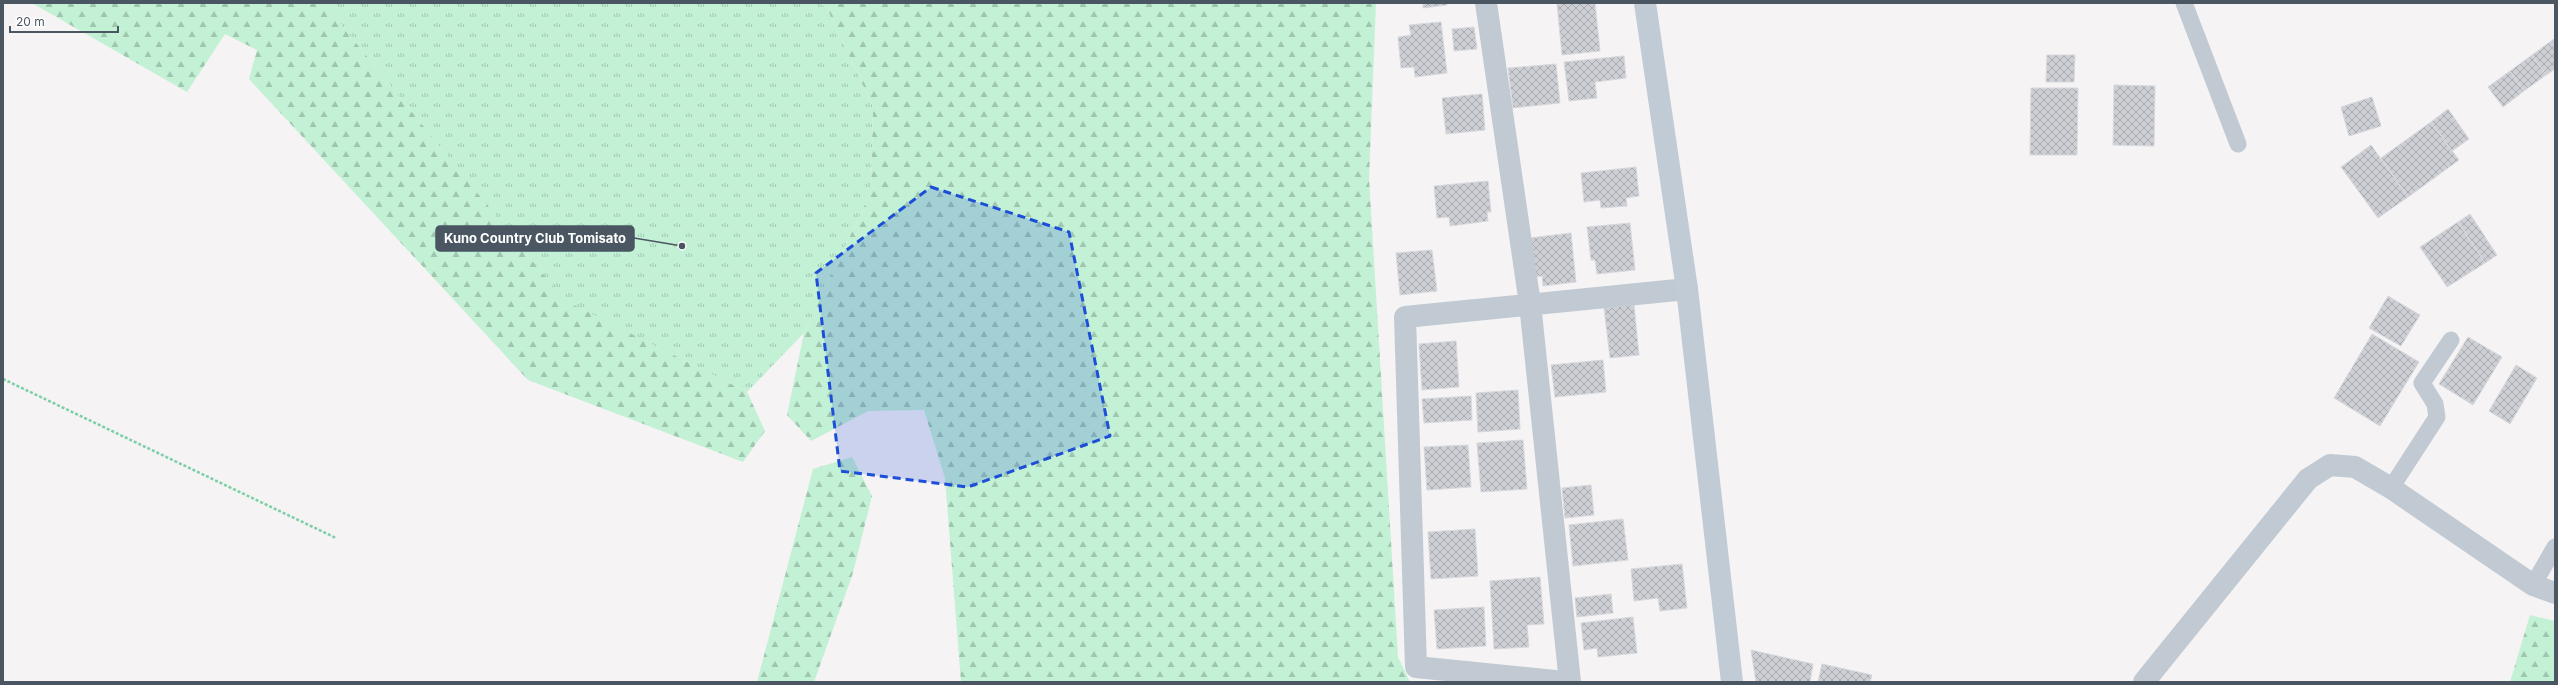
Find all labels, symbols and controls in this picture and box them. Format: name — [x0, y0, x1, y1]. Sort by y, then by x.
scale bar — [10, 8, 118, 34]
text: 20 m — [16, 14, 45, 29]
callout: Kuno Country Club Tomisato — [436, 226, 634, 251]
text: Kuno Country Club Tomisato — [444, 230, 626, 246]

